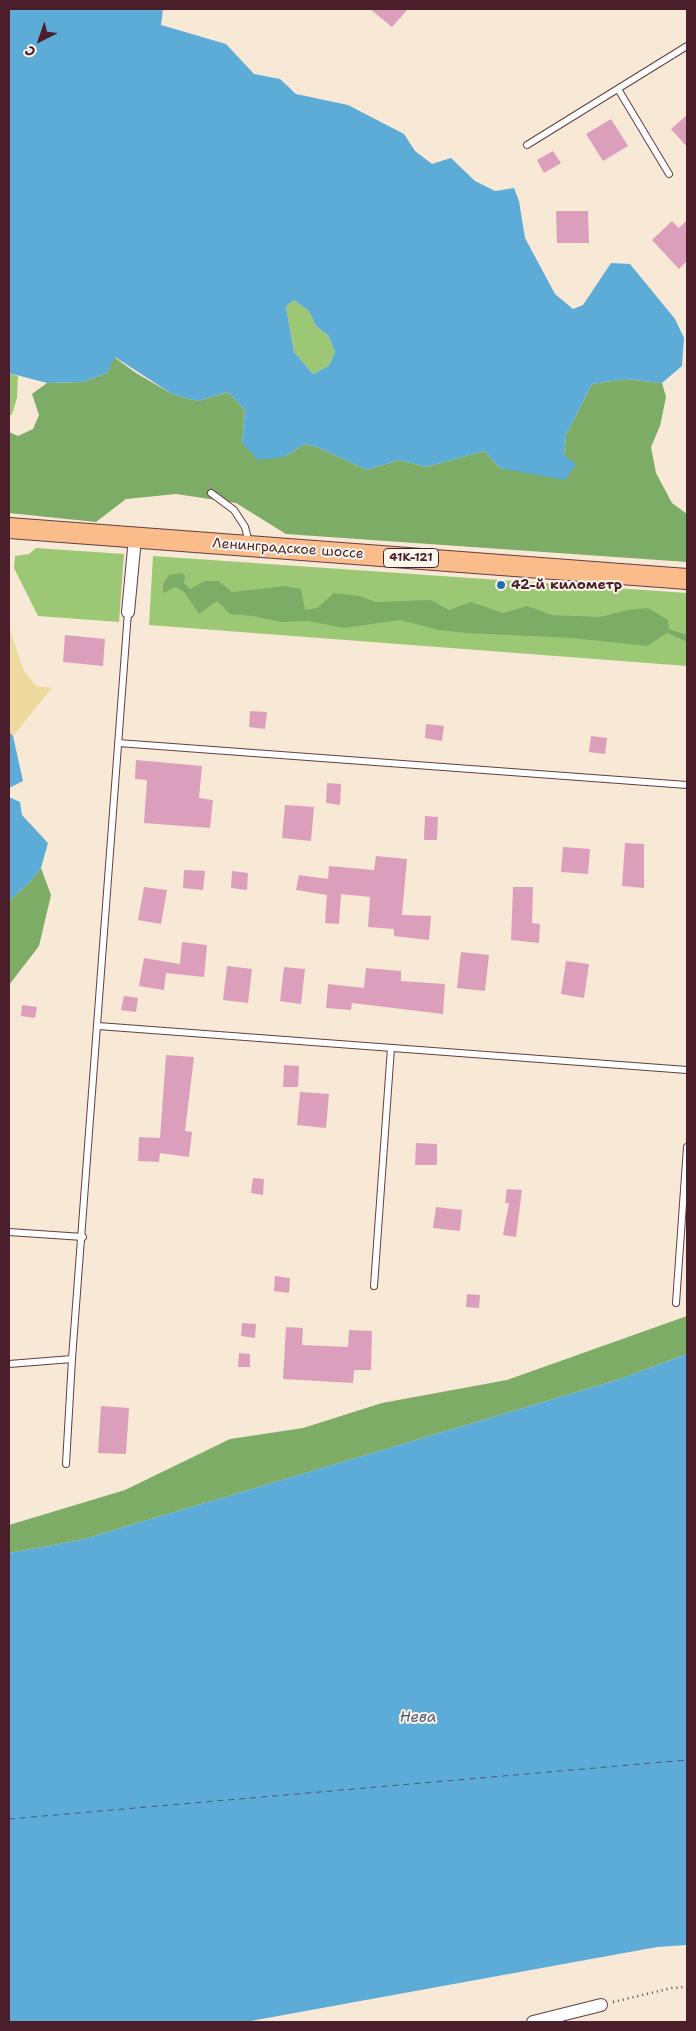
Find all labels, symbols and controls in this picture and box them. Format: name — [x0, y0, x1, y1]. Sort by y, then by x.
north arrow — [15, 15, 65, 65]
text: С — [21, 42, 39, 61]
street label: Ленинградское шоссе — [212, 535, 364, 563]
road number: 41К-121 — [384, 548, 438, 568]
place label: 42-й километр — [511, 577, 622, 593]
marker: 42-й километр — [495, 579, 507, 591]
water label: Нева — [400, 1709, 436, 1727]

